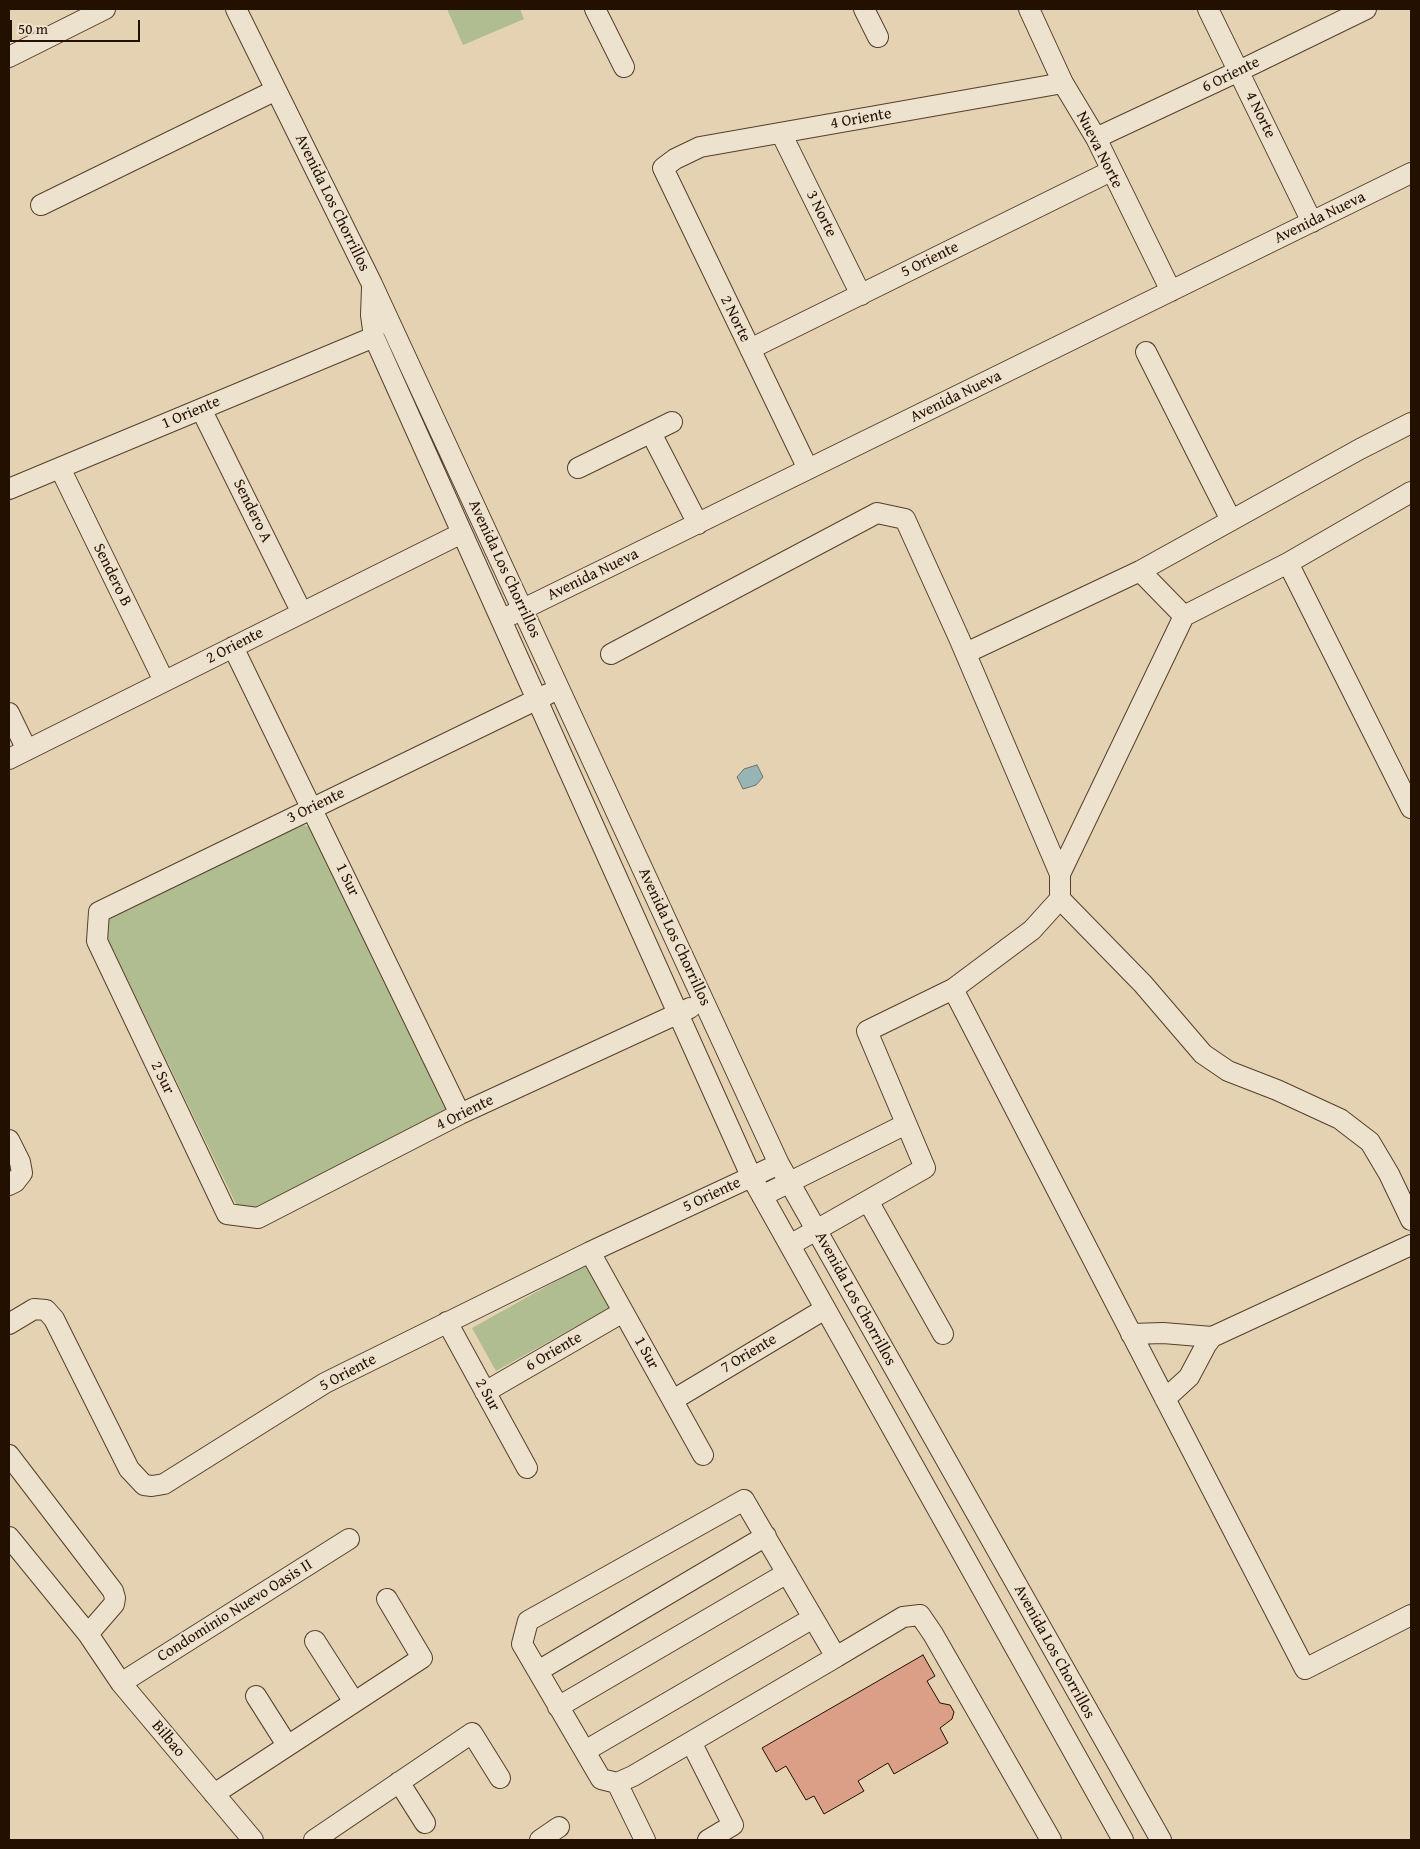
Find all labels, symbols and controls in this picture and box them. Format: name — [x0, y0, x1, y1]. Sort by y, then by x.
scale bar — [12, 10, 142, 42]
text: 50 m — [18, 18, 48, 39]
street label: 6 Oriente — [1199, 53, 1263, 97]
street label: 4 Norte — [1240, 89, 1280, 141]
street label: 4 Oriente — [829, 104, 893, 134]
street label: Nueva Norte — [1071, 108, 1127, 192]
street label: Avenida Los Chorrillos — [290, 131, 374, 275]
street label: 3 Norte — [801, 188, 841, 240]
street label: Avenida Nueva — [1271, 188, 1369, 248]
street label: 5 Oriente — [898, 238, 962, 282]
street label: 2 Norte — [715, 293, 755, 345]
street label: Avenida Nueva — [907, 367, 1005, 427]
street label: 1 Oriente — [159, 392, 223, 434]
street label: Sendero A — [228, 476, 276, 546]
street label: Avenida Los Chorrillos — [464, 497, 544, 641]
street label: Sendero B — [89, 540, 135, 610]
street label: Avenida Nueva — [544, 545, 642, 605]
street label: 2 Oriente — [203, 623, 267, 669]
street label: 3 Oriente — [284, 784, 348, 828]
street label: 1 Sur — [331, 860, 363, 900]
street label: Avenida Los Chorrillos — [634, 865, 714, 1009]
street label: 2 Sur — [146, 1058, 178, 1098]
street label: 4 Oriente — [433, 1091, 497, 1135]
street label: 5 Oriente — [680, 1173, 744, 1217]
street label: Avenida Los Chorrillos — [810, 1229, 900, 1369]
street label: 6 Oriente — [522, 1328, 586, 1376]
street label: 7 Oriente — [718, 1330, 780, 1378]
street label: 1 Sur — [629, 1333, 663, 1373]
street label: 5 Oriente — [316, 1350, 380, 1396]
street label: 2 Sur — [470, 1375, 504, 1415]
street label: Condominio Nuevo Oasis II — [154, 1555, 316, 1667]
street label: Avenida Los Chorrillos — [1009, 1582, 1099, 1722]
street label: Bilbao — [147, 1717, 189, 1761]

